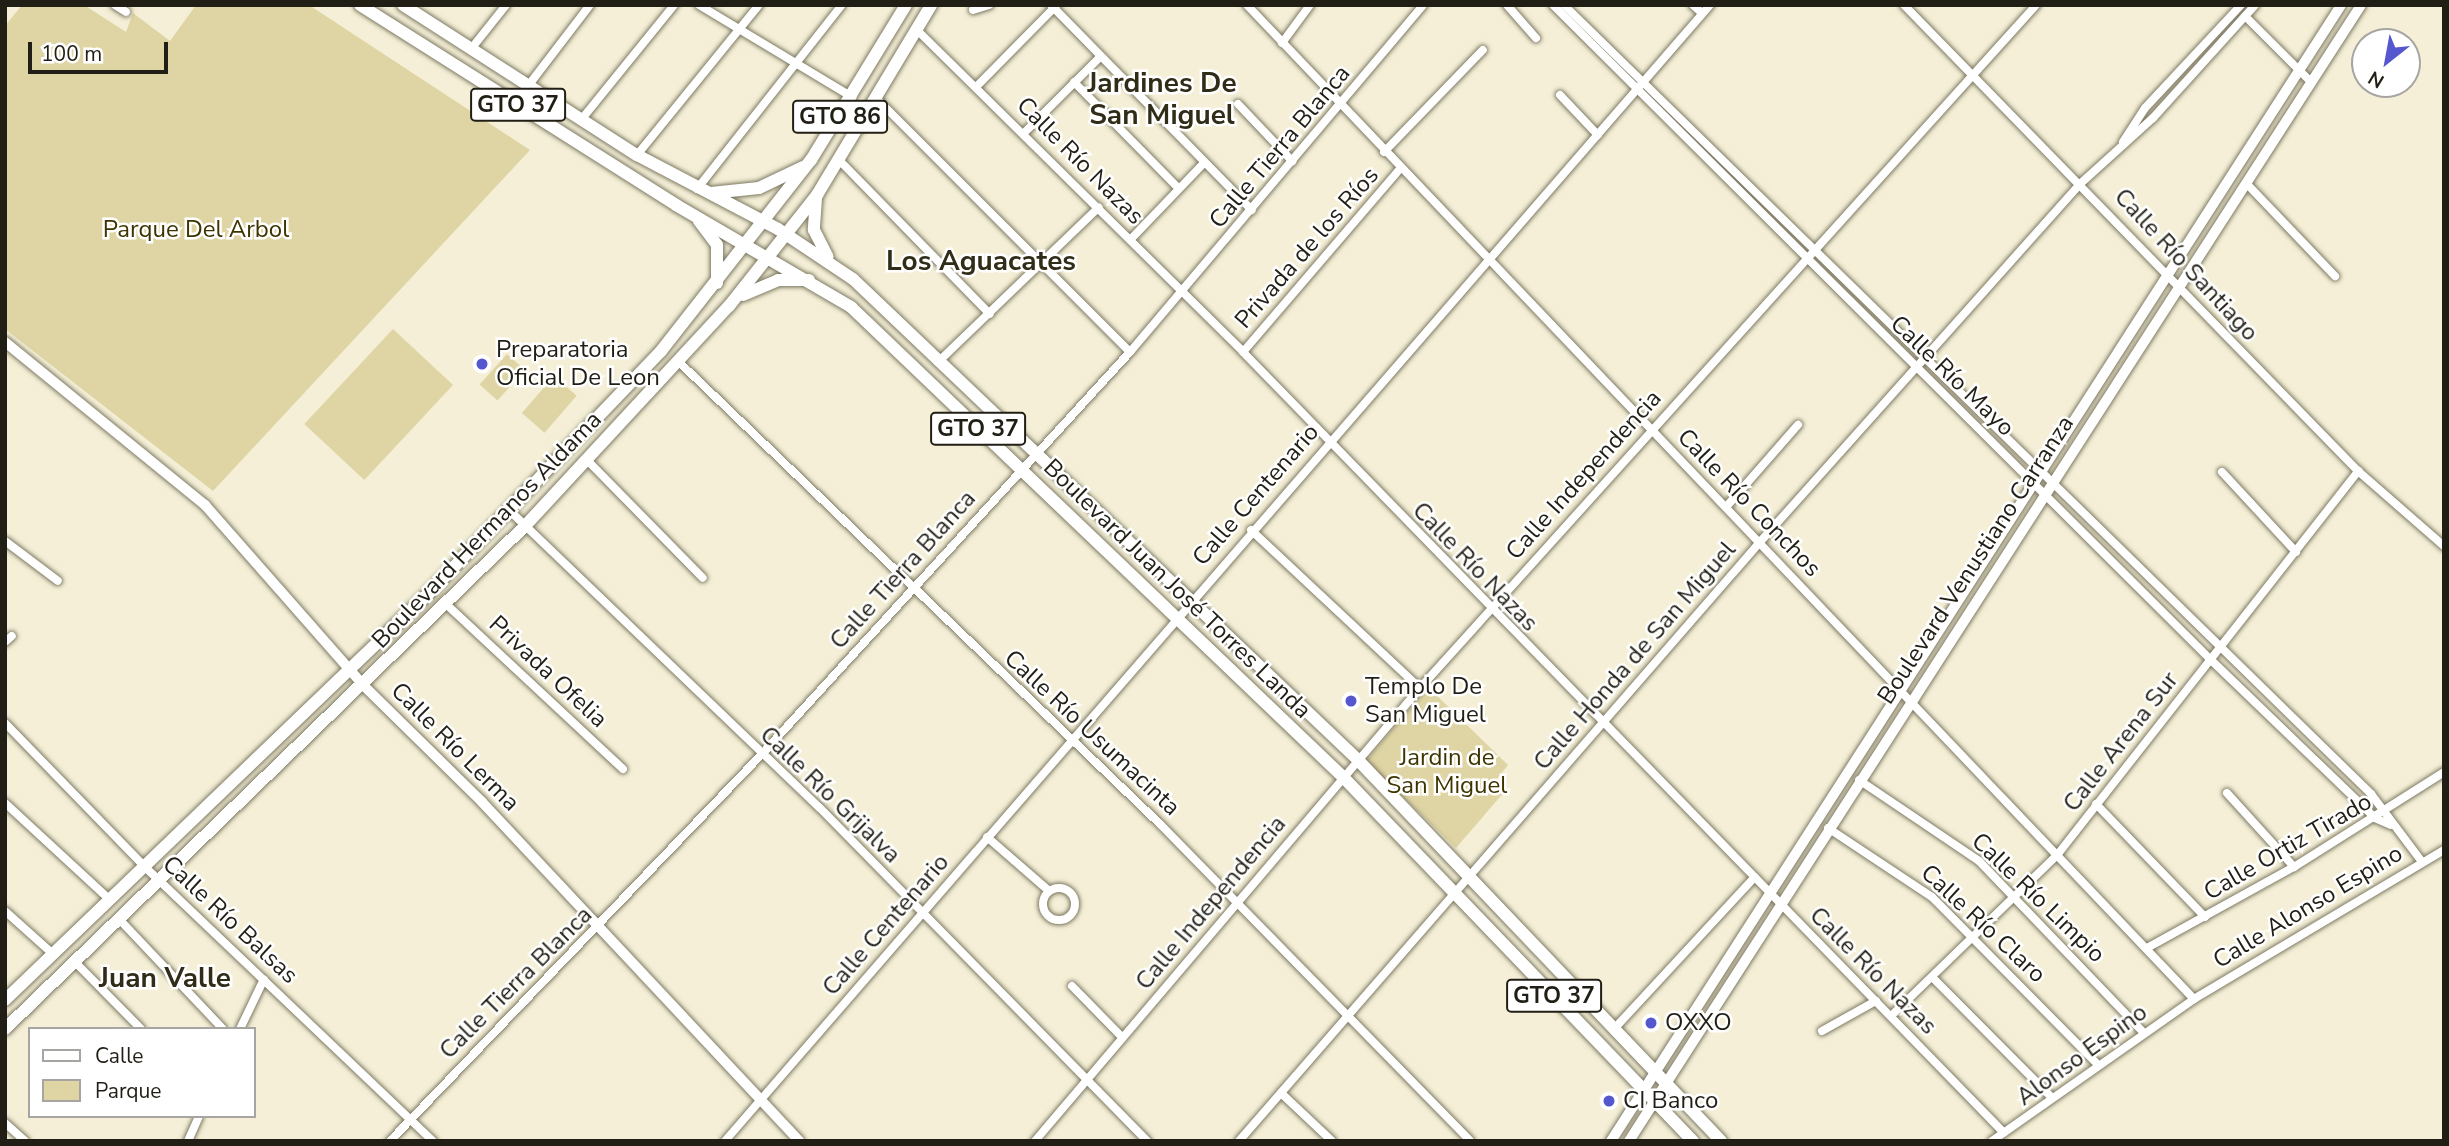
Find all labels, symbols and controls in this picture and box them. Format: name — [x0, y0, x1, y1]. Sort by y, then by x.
scale bar — [32, 28, 172, 72]
north arrow — [2351, 28, 2421, 98]
text: 100 m — [41, 40, 102, 68]
street label: Calle Tierra Blanca — [1204, 60, 1356, 234]
text: N — [2363, 64, 2389, 94]
district label: Jardines De San Miguel — [1087, 66, 1237, 132]
road number: GTO 37 — [469, 86, 567, 124]
street label: Calle Río Nazas — [1010, 91, 1150, 231]
road number: GTO 86 — [791, 98, 889, 136]
street label: Privada de los Ríos — [1229, 161, 1385, 335]
street label: Calle Río Santiago — [2108, 183, 2264, 347]
park label: Parque Del Arbol — [103, 216, 289, 244]
district label: Los Aguacates — [886, 244, 1076, 278]
street label: Calle Río Mayo — [1884, 310, 2020, 442]
place label: Preparatoria Oficial De Leon — [496, 336, 660, 392]
marker: Preparatoria Oficial De Leon — [474, 356, 490, 372]
street label: Calle Independencia — [1500, 384, 1668, 566]
street label: Boulevard Hermanos Aldama — [366, 406, 608, 654]
road number: GTO 37 — [929, 410, 1027, 448]
street label: Boulevard Venustiano Carranza — [1872, 410, 2080, 710]
street label: Calle Centenario — [1187, 418, 1325, 572]
street label: Calle Río Conchos — [1671, 423, 1827, 583]
street label: Boulevard Juan José Torres Landa — [1037, 453, 1317, 725]
street label: Calle Tierra Blanca — [824, 485, 982, 655]
street label: Calle Río Nazas — [1406, 496, 1544, 638]
street label: Calle Honda de San Miguel — [1528, 536, 1742, 776]
street label: Privada Ofelia — [483, 610, 613, 734]
street label: Calle Río Usumacinta — [998, 644, 1186, 822]
street label: Calle Arena Sur — [2057, 666, 2185, 818]
place label: Templo De San Miguel — [1365, 673, 1486, 729]
street label: Calle Río Lerma — [385, 677, 525, 817]
marker: Templo De San Miguel — [1343, 693, 1359, 709]
street label: Calle Río Grijalva — [754, 721, 906, 869]
park label: Jardin de San Miguel — [1387, 744, 1507, 800]
street label: Calle Ortiz Tirado — [2199, 787, 2377, 907]
street label: Calle Independencia — [1130, 810, 1292, 996]
street label: Calle Río Limpio — [1965, 827, 2111, 969]
street label: Calle Alonso Espino — [2208, 839, 2408, 975]
street label: Calle Centenario — [817, 848, 955, 1002]
street label: Calle Río Balsas — [156, 850, 304, 990]
street label: Calle Río Claro — [1915, 859, 2051, 989]
street label: Calle Tierra Blanca — [434, 901, 598, 1065]
street label: Calle Río Nazas — [1803, 901, 1943, 1041]
district label: Juan Valle — [99, 961, 231, 995]
road number: GTO 37 — [1505, 976, 1603, 1015]
street label: Alonso Espino — [2011, 998, 2153, 1112]
place label: OXXO — [1665, 1009, 1732, 1037]
marker: OXXO — [1643, 1015, 1659, 1031]
legend — [28, 1027, 256, 1118]
text: Calle — [95, 1042, 143, 1070]
text: Parque — [95, 1077, 162, 1105]
place label: CI Banco — [1623, 1087, 1718, 1115]
marker: CI Banco — [1601, 1093, 1617, 1109]

